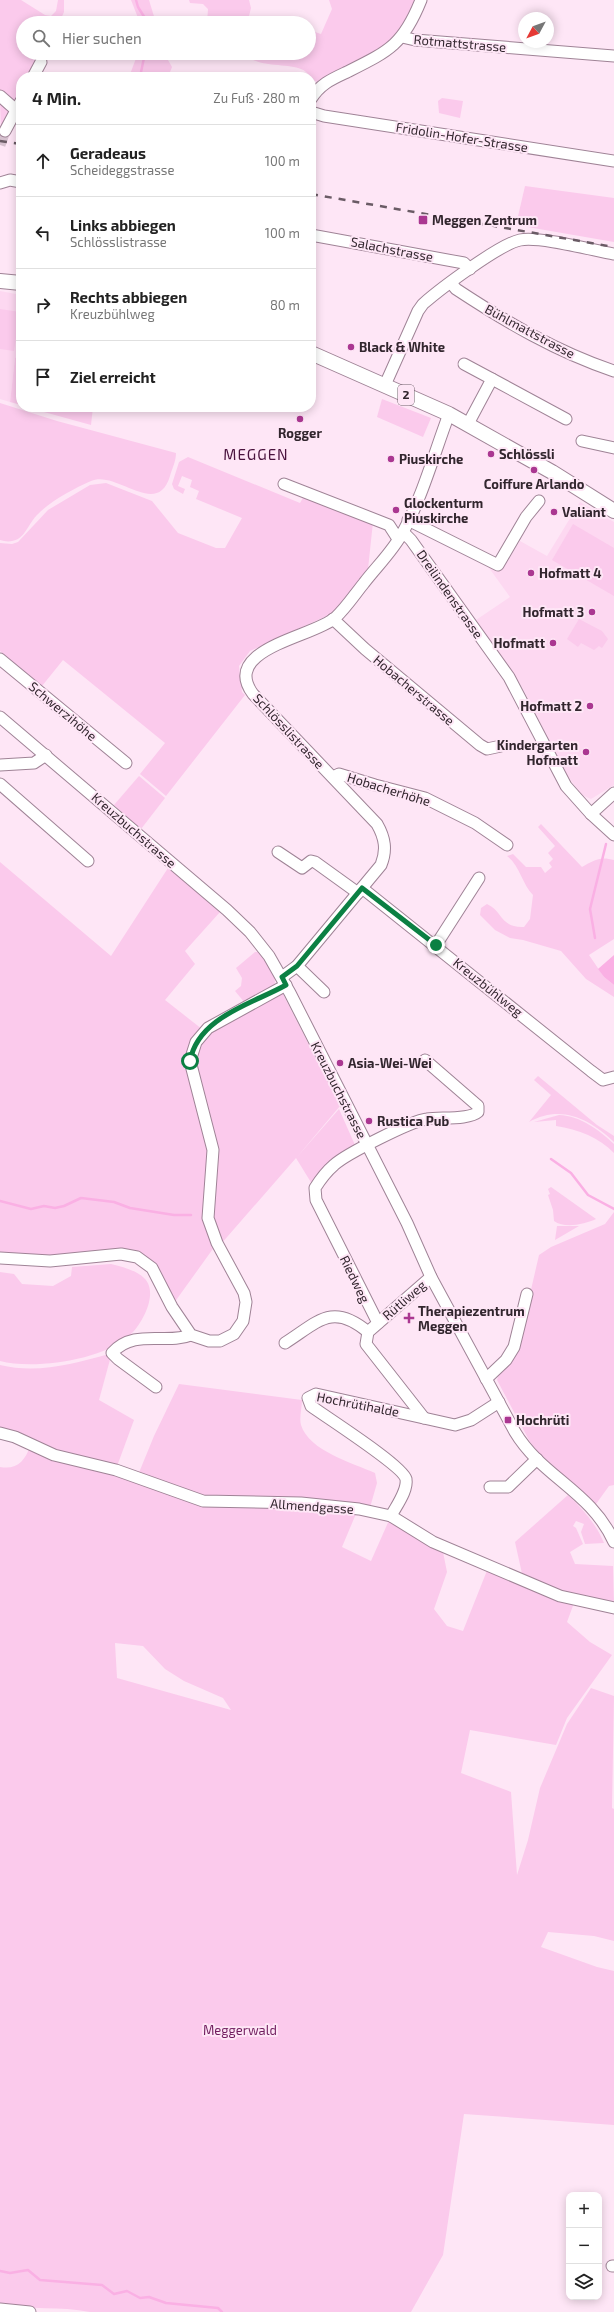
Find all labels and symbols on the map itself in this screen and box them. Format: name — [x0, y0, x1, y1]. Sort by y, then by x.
north arrow — [518, 12, 554, 48]
street label: Rotmattstrasse — [413, 31, 507, 55]
street label: Fridolin-Hofer-Strasse — [395, 119, 529, 155]
place label: Meggen Zentrum — [432, 212, 537, 228]
marker: Meggen Zentrum — [417, 214, 429, 226]
street label: Salachstrasse — [350, 233, 434, 265]
street label: Bühlmattstrasse — [482, 301, 578, 361]
place label: Black & White — [359, 339, 445, 355]
marker: Black & White — [346, 342, 356, 352]
road number: 2 — [398, 385, 414, 405]
marker: Rogger — [295, 414, 305, 424]
place label: Rogger — [278, 425, 322, 441]
district label: MEGGEN — [223, 445, 289, 463]
place label: Schlössli — [499, 446, 555, 462]
marker: Schlössli — [486, 449, 496, 459]
place label: Piuskirche — [399, 451, 463, 467]
marker: Piuskirche — [386, 454, 396, 464]
marker: Coiffure Arlando — [529, 465, 539, 475]
place label: Coiffure Arlando — [484, 476, 585, 492]
place label: Glockenturm Piuskirche — [404, 495, 483, 526]
place label: Valiant — [562, 504, 606, 520]
marker: Glockenturm Piuskirche — [391, 505, 401, 515]
marker: Valiant — [549, 507, 559, 517]
street label: Dreilindenstrasse — [413, 547, 487, 641]
place label: Hofmatt 4 — [539, 565, 602, 581]
marker: Hofmatt 4 — [526, 568, 536, 578]
place label: Hofmatt 3 — [522, 604, 584, 620]
marker: Hofmatt 3 — [587, 607, 597, 617]
place label: Hofmatt — [494, 635, 546, 651]
marker: Hofmatt — [548, 638, 558, 648]
street label: Hobacherstrasse — [370, 651, 458, 729]
street label: Schwerzihöhe — [26, 678, 100, 744]
street label: Schlösslistrasse — [250, 690, 328, 772]
place label: Hofmatt 2 — [520, 698, 582, 714]
marker: Hofmatt 2 — [585, 701, 595, 711]
place label: Kindergarten Hofmatt — [497, 737, 579, 768]
marker: Kindergarten Hofmatt — [581, 747, 591, 757]
street label: Hobacherhöhe — [345, 769, 433, 809]
street label: Kreuzbuchstrasse — [89, 789, 179, 871]
route end — [427, 936, 445, 954]
street label: Kreuzbühlweg — [450, 954, 526, 1020]
street label: Kreuzbuchstrasse — [308, 1039, 370, 1141]
route start — [181, 1052, 199, 1070]
place label: Asia-Wei-Wei — [348, 1055, 432, 1071]
marker: Asia-Wei-Wei — [335, 1058, 345, 1068]
place label: Rustica Pub — [377, 1113, 450, 1129]
marker: Rustica Pub — [364, 1116, 374, 1126]
street label: Riedweg — [337, 1253, 373, 1305]
street label: Rütliweg — [379, 1277, 429, 1323]
place label: Therapiezentrum Meggen — [418, 1303, 525, 1334]
marker: Therapiezentrum Meggen — [403, 1312, 415, 1324]
street label: Hochrütihalde — [315, 1388, 401, 1420]
place label: Hochrüti — [516, 1412, 569, 1428]
marker: Hochrüti — [503, 1415, 513, 1425]
street label: Allmendgasse — [270, 1495, 354, 1517]
park label: Meggerwald — [203, 2022, 277, 2038]

